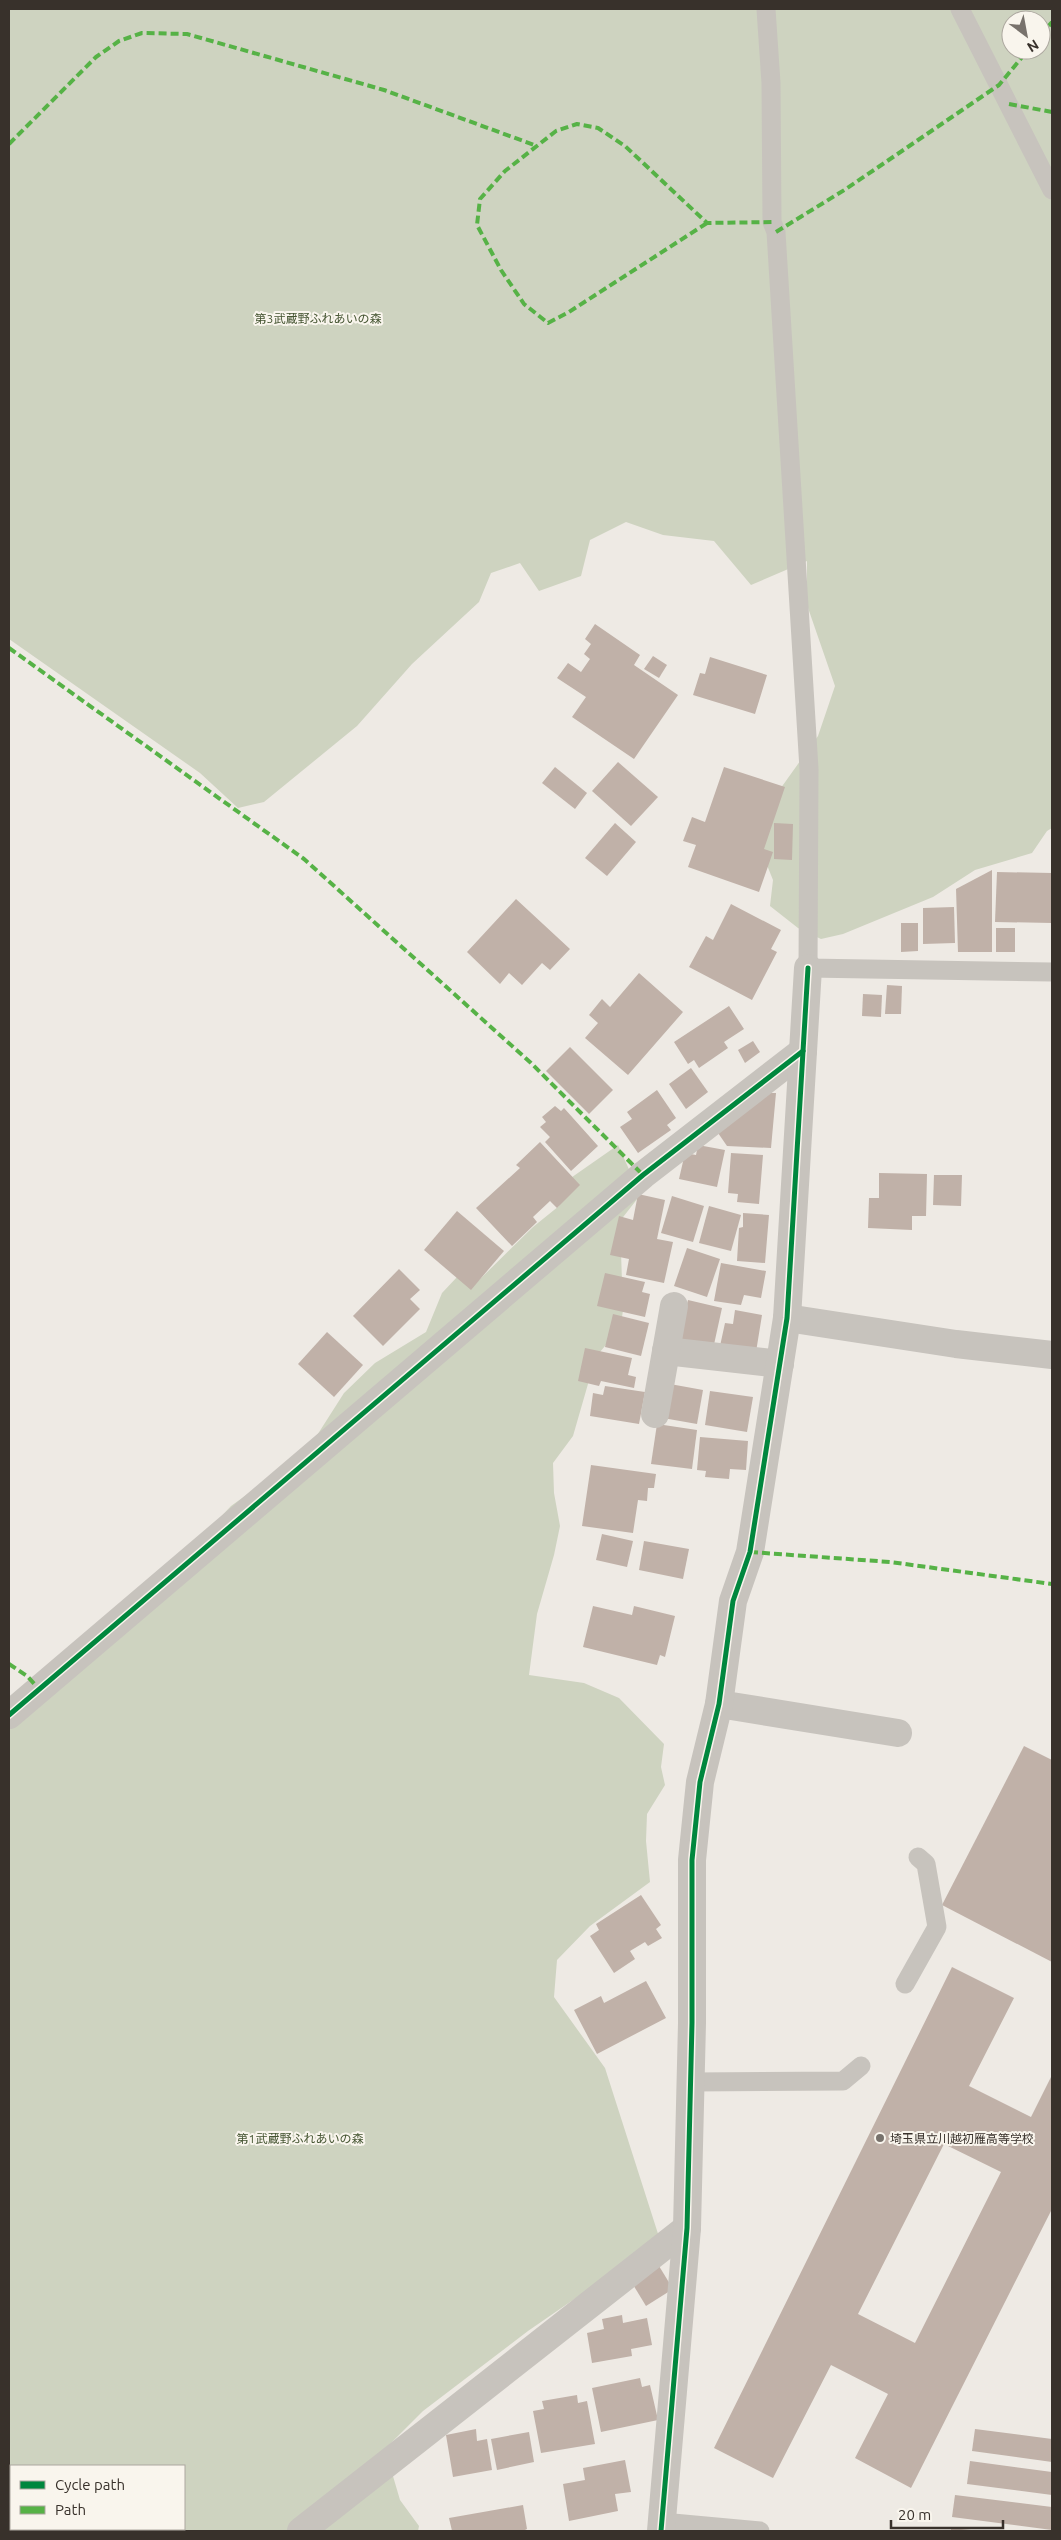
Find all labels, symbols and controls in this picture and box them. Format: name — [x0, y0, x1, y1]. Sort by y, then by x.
north arrow — [1001, 10, 1051, 60]
text: N — [1024, 36, 1042, 56]
park label: 第3武蔵野ふれあいの森 — [255, 312, 381, 325]
park label: 第1武蔵野ふれあいの森 — [237, 2132, 363, 2145]
marker: 埼玉県立川越初雁高等学校 — [874, 2132, 886, 2144]
place label: 埼玉県立川越初雁高等学校 — [890, 2132, 1034, 2145]
legend — [10, 2465, 185, 2530]
text: Cycle path — [55, 2476, 125, 2493]
scale bar — [891, 2498, 1004, 2530]
text: Path — [55, 2501, 86, 2518]
text: 20 m — [898, 2506, 931, 2523]

